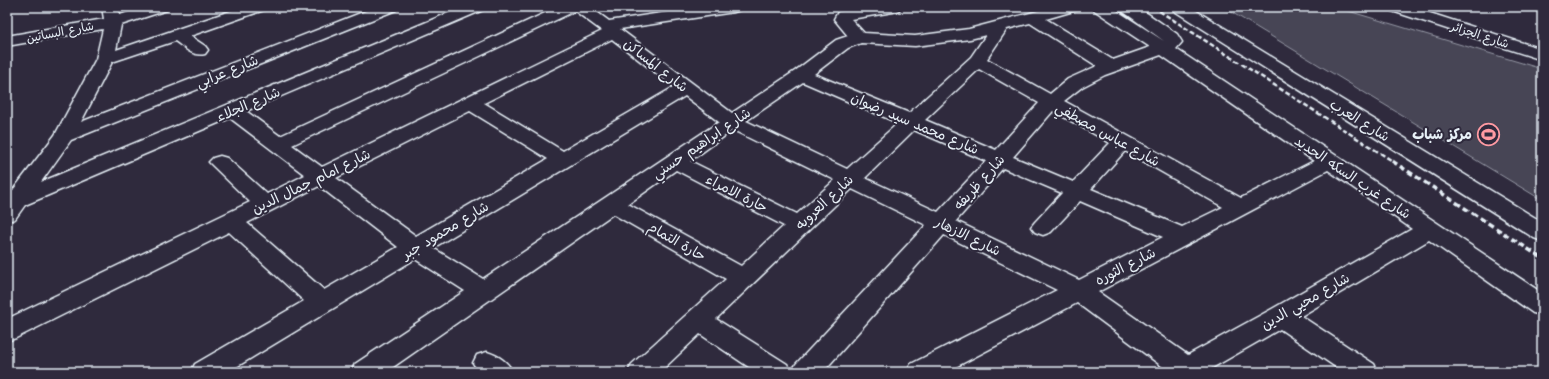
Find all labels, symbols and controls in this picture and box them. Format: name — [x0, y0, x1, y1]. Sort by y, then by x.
street label: شارع البساتين — [25, 18, 95, 47]
street label: شارع الجزائر — [1448, 18, 1511, 53]
street label: شارع المساكن — [620, 34, 692, 97]
street label: شارع عرابي — [193, 50, 262, 95]
street label: شارع الجلاء — [213, 82, 283, 126]
street label: شارع محمد سيد رضوان — [848, 88, 982, 159]
street label: شارع العرب — [1326, 95, 1393, 146]
street label: شارع عباس مصطفي — [1051, 98, 1163, 174]
street label: شارع ابراهيم حسني — [648, 103, 756, 186]
sports icon: مركز شباب — [1475, 121, 1501, 147]
place label: مركز شباب — [1412, 125, 1472, 143]
street label: شارع غرب السكه الحديد — [1291, 131, 1415, 223]
street label: شارع امام جمال الدين — [249, 144, 374, 219]
street label: شارع ظريفه — [949, 151, 1009, 214]
street label: حارة الامراء — [703, 170, 771, 216]
street label: شارع العروبه — [791, 170, 858, 234]
street label: شارع محمود جبر — [397, 197, 492, 265]
street label: شارع الازهار — [931, 212, 1004, 261]
street label: حارة التمام — [643, 217, 709, 267]
street label: شارع الثوره — [1092, 243, 1159, 290]
street label: شارع محيي الدين — [1257, 268, 1355, 337]

